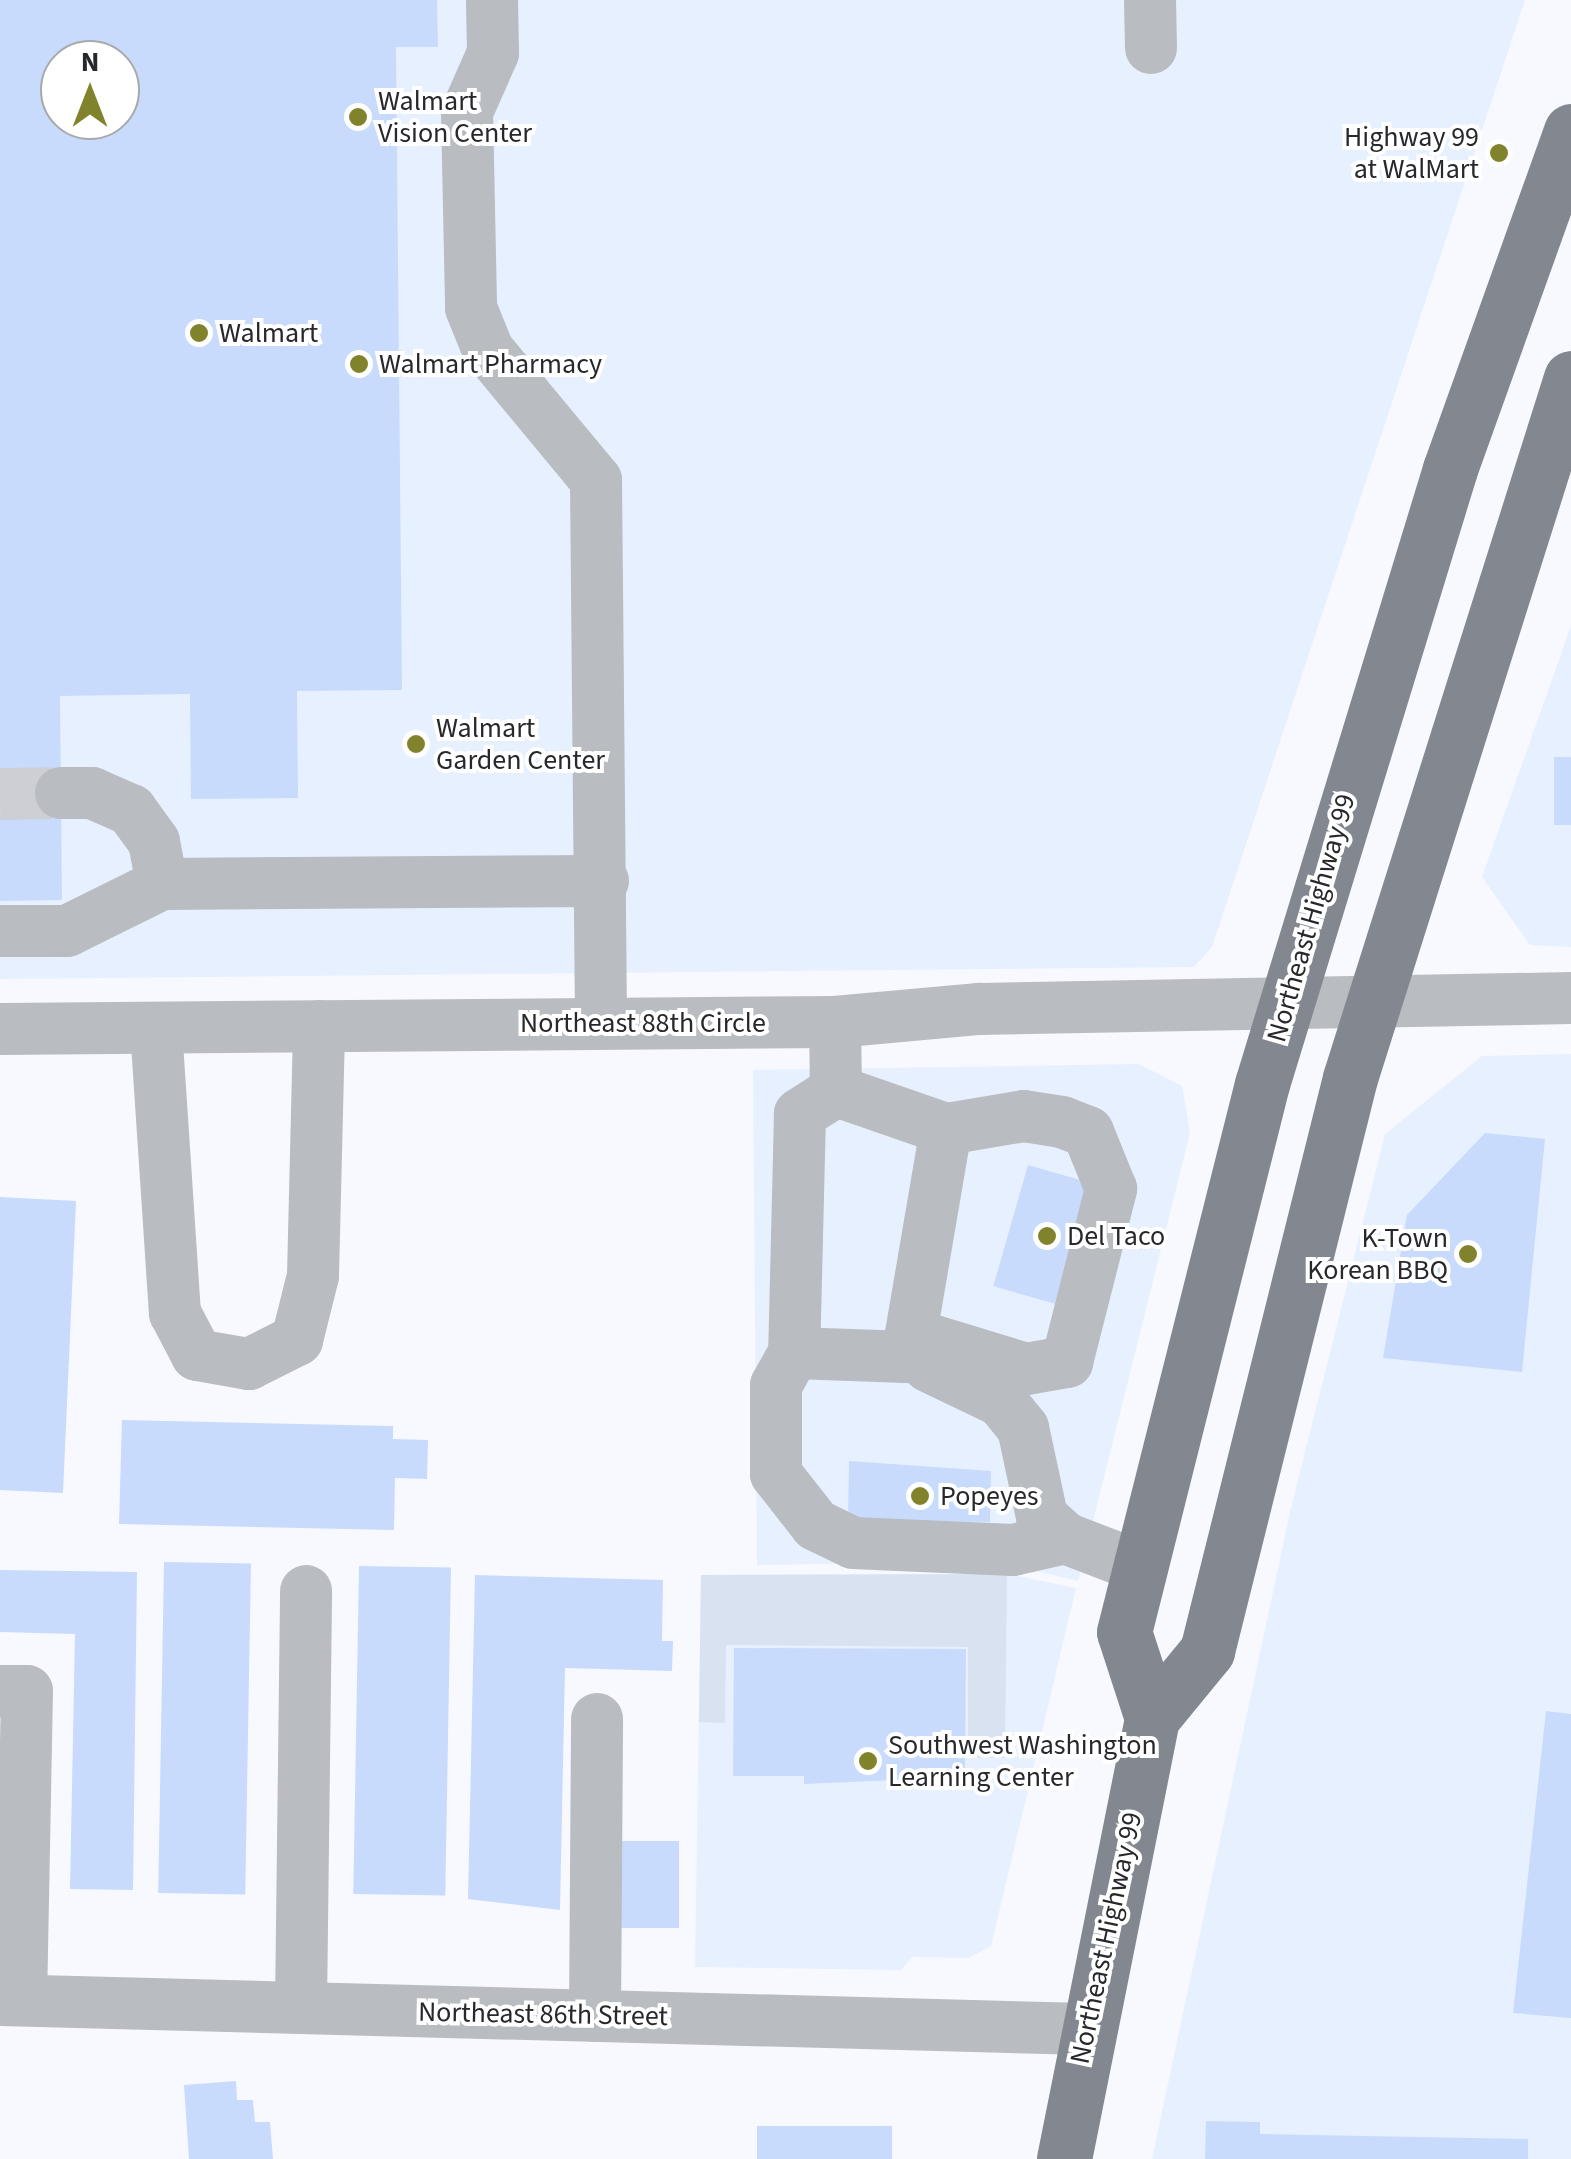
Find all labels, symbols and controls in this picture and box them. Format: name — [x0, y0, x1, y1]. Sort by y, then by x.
north arrow — [40, 40, 140, 140]
text: N — [81, 42, 99, 82]
place label: Walmart Vision Center — [378, 84, 532, 150]
marker: Walmart Vision Center — [347, 106, 369, 128]
place label: Highway 99 at WalMart — [1344, 120, 1479, 186]
marker: Highway 99 at WalMart — [1488, 142, 1510, 164]
place label: Walmart — [219, 316, 318, 350]
marker: Walmart — [188, 322, 210, 344]
place label: Walmart Pharmacy — [379, 347, 602, 381]
marker: Walmart Pharmacy — [348, 353, 370, 375]
place label: Walmart Garden Center — [436, 711, 605, 777]
marker: Walmart Garden Center — [405, 733, 427, 755]
street label: Northeast Highway 99 — [1259, 790, 1363, 1046]
street label: Northeast 88th Circle — [520, 1006, 766, 1040]
place label: Del Taco — [1067, 1219, 1165, 1253]
place label: K-Town Korean BBQ — [1307, 1221, 1448, 1287]
marker: Del Taco — [1036, 1225, 1058, 1247]
marker: K-Town Korean BBQ — [1457, 1243, 1479, 1265]
place label: Popeyes — [940, 1479, 1039, 1513]
marker: Popeyes — [909, 1485, 931, 1507]
place label: Southwest Washington Learning Center — [888, 1728, 1157, 1794]
marker: Southwest Washington Learning Center — [857, 1750, 879, 1772]
street label: Northeast Highway 99 — [1063, 1809, 1149, 2067]
street label: Northeast 86th Street — [418, 1995, 668, 2033]

